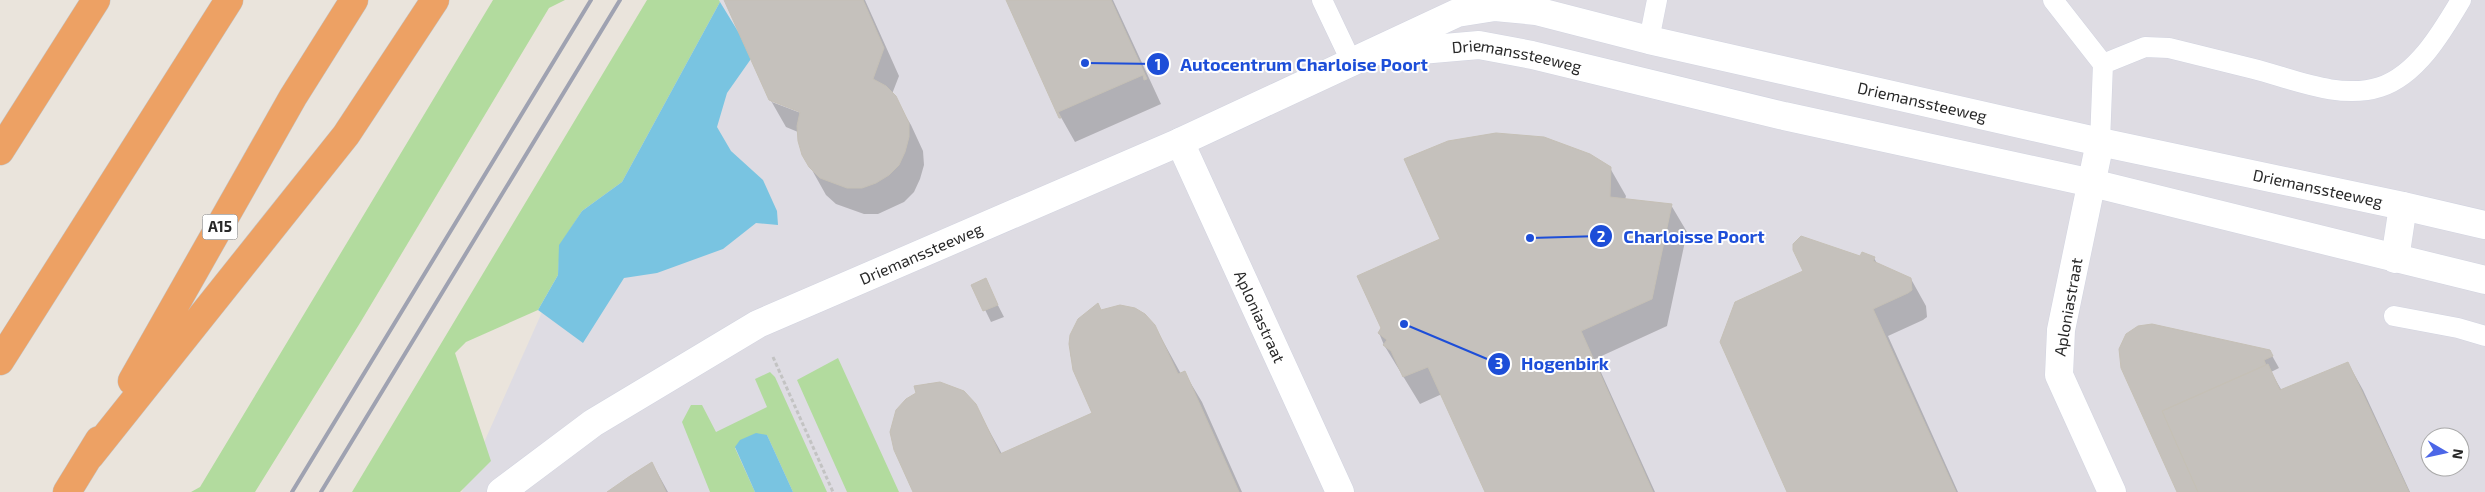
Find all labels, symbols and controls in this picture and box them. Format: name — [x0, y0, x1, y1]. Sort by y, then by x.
street label: Driemanssteeweg — [1451, 35, 1584, 76]
callout: Autocentrum Charloise Poort — [1145, 48, 1438, 81]
text: Autocentrum Charloise Poort — [1180, 53, 1428, 75]
text: 1 — [1155, 55, 1161, 73]
street label: Driemanssteeweg — [1856, 77, 1989, 125]
street label: Driemanssteeweg — [2251, 165, 2385, 210]
road number: A15 — [202, 214, 238, 240]
street label: Driemanssteeweg — [857, 218, 985, 288]
callout: Charloisse Poort — [1589, 220, 1775, 253]
text: Charloisse Poort — [1623, 225, 1765, 247]
text: 2 — [1597, 227, 1606, 245]
street label: Aploniastraat — [2050, 256, 2085, 358]
street label: Aploniastraat — [1231, 267, 1290, 366]
callout: Hogenbirk — [1486, 347, 1619, 380]
text: Hogenbirk — [1521, 352, 1609, 374]
text: 3 — [1495, 354, 1503, 372]
north arrow — [2420, 427, 2470, 477]
text: N — [2449, 448, 2468, 460]

